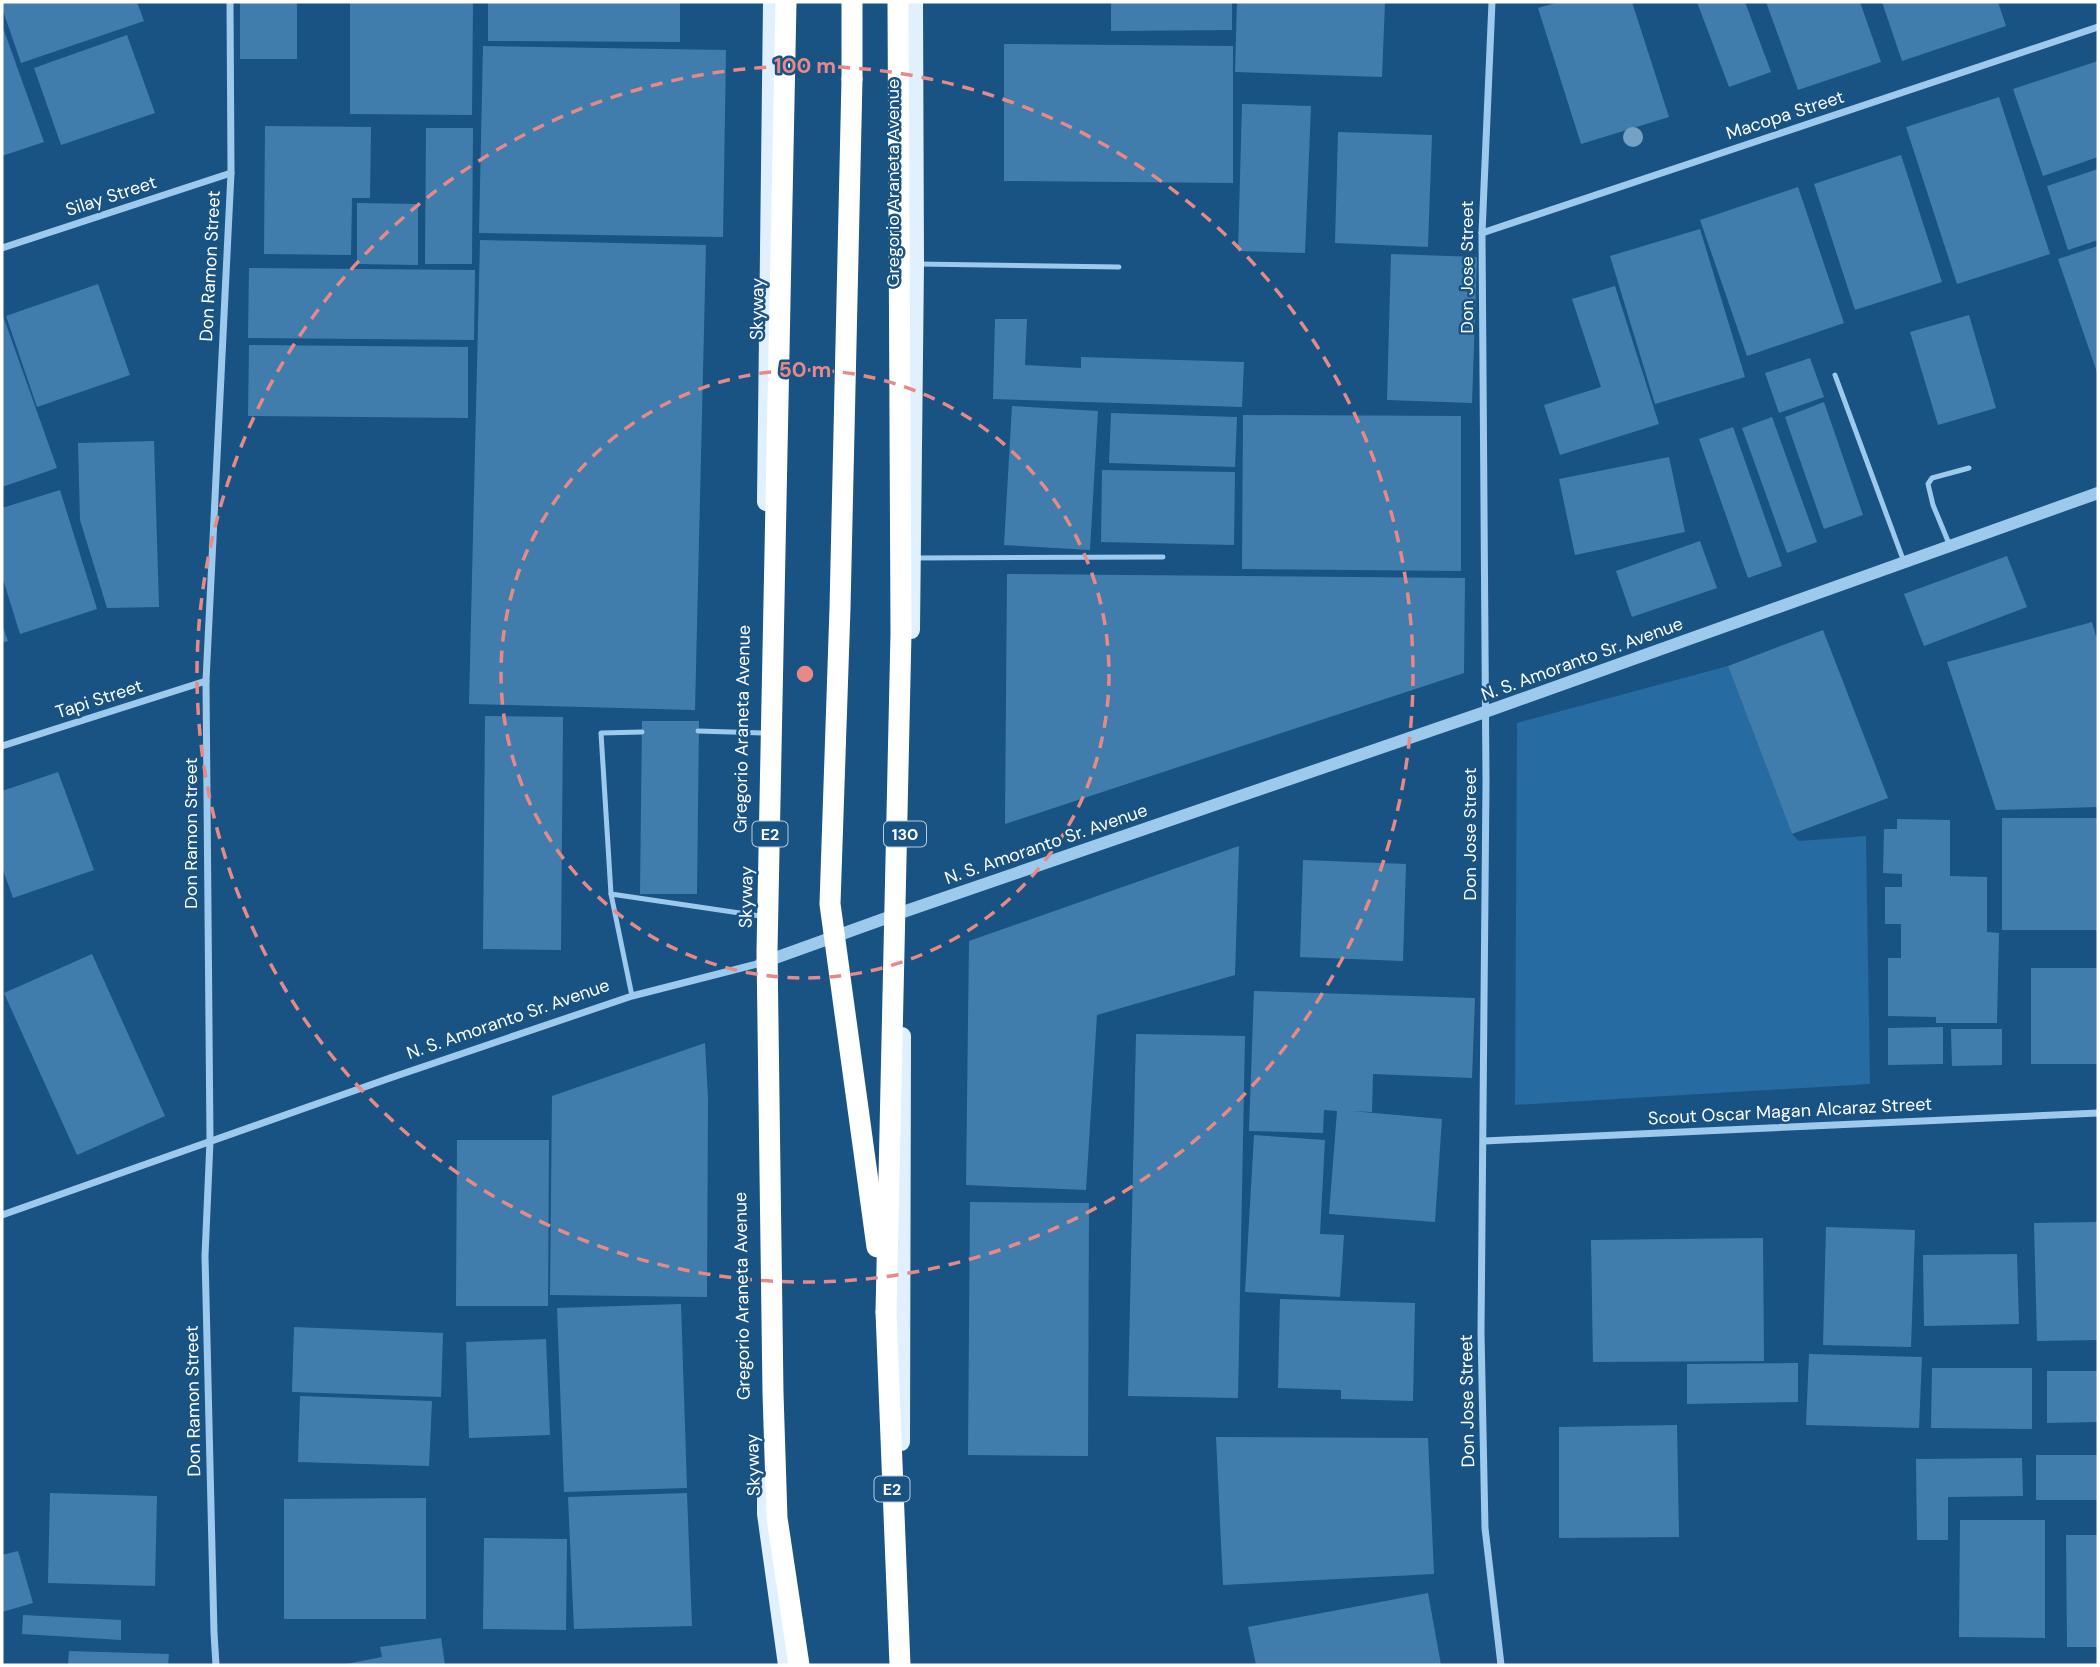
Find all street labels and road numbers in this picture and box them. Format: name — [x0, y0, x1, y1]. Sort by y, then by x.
street label: Gregorio Araneta Avenue — [881, 79, 905, 287]
street label: Macopa Street — [1723, 85, 1847, 145]
street label: Silay Street — [63, 170, 159, 222]
street label: Don Ramon Street — [194, 190, 226, 342]
street label: Don Jose Street — [1455, 201, 1479, 333]
street label: Skyway — [744, 278, 770, 340]
street label: N. S. Amoranto Sr. Avenue — [1478, 611, 1686, 707]
street label: Gregorio Araneta Avenue — [728, 625, 756, 833]
street label: Tapi Street — [53, 674, 145, 724]
street label: Don Ramon Street — [179, 757, 203, 909]
street label: Don Jose Street — [1458, 768, 1482, 900]
street label: N. S. Amoranto Sr. Avenue — [941, 798, 1151, 890]
road number: E2 — [752, 821, 788, 846]
road number: 130 — [884, 821, 926, 846]
street label: Skyway — [733, 866, 759, 928]
street label: N. S. Amoranto Sr. Avenue — [403, 973, 613, 1065]
street label: Scout Oscar Magan Alcaraz Street — [1647, 1092, 1933, 1130]
street label: Gregorio Araneta Avenue — [728, 1192, 756, 1400]
street label: Don Ramon Street — [180, 1325, 206, 1477]
street label: Don Jose Street — [1454, 1334, 1480, 1468]
street label: Skyway — [740, 1433, 766, 1497]
road number: E2 — [874, 1476, 910, 1502]

